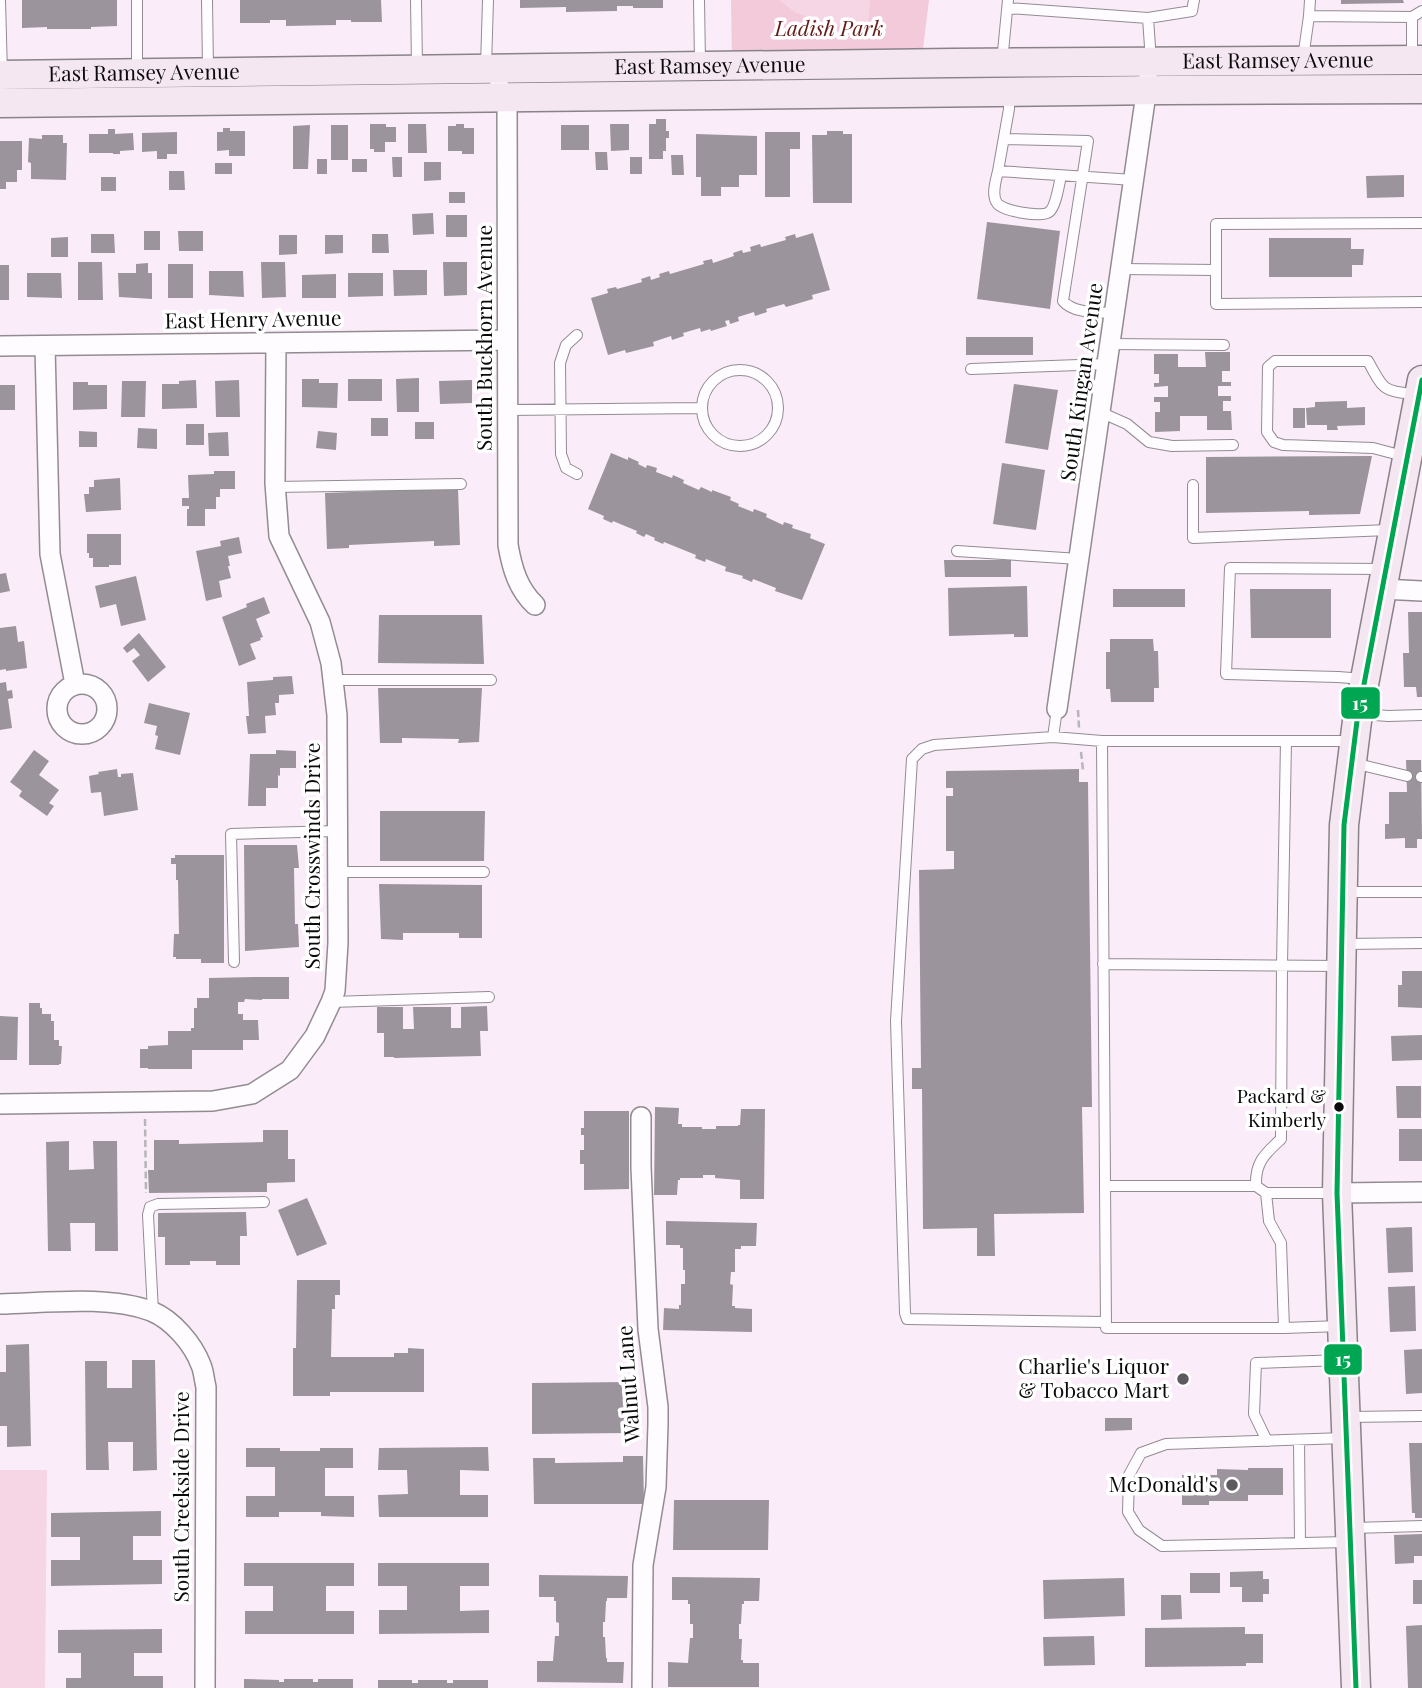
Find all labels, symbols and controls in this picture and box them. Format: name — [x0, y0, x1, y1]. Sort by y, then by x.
park label: Ladish Park — [774, 13, 883, 41]
street label: East Ramsey Avenue — [1182, 44, 1374, 74]
street label: East Ramsey Avenue — [614, 49, 806, 79]
street label: East Ramsey Avenue — [48, 56, 240, 86]
street label: South Buckhorn Avenue — [469, 225, 497, 451]
street label: South Kingan Avenue — [1052, 281, 1108, 483]
street label: East Henry Avenue — [164, 302, 342, 334]
line badge: 15 — [1340, 686, 1381, 720]
text: 15 — [1352, 689, 1368, 715]
street label: South Crosswinds Drive — [297, 743, 325, 969]
place label: Packard & Kimberly — [1237, 1082, 1326, 1132]
marker: Packard & Kimberly — [1332, 1100, 1346, 1114]
street label: Walnut Lane — [609, 1325, 645, 1445]
line badge: 15 — [1323, 1343, 1363, 1376]
text: 15 — [1335, 1345, 1351, 1371]
place label: Charlie's Liquor & Tobacco Mart — [1018, 1351, 1170, 1403]
marker: Charlie's Liquor & Tobacco Mart — [1175, 1371, 1191, 1387]
street label: South Creekside Drive — [166, 1391, 194, 1603]
place label: McDonald's — [1109, 1469, 1218, 1497]
marker: McDonald's — [1224, 1477, 1240, 1493]

